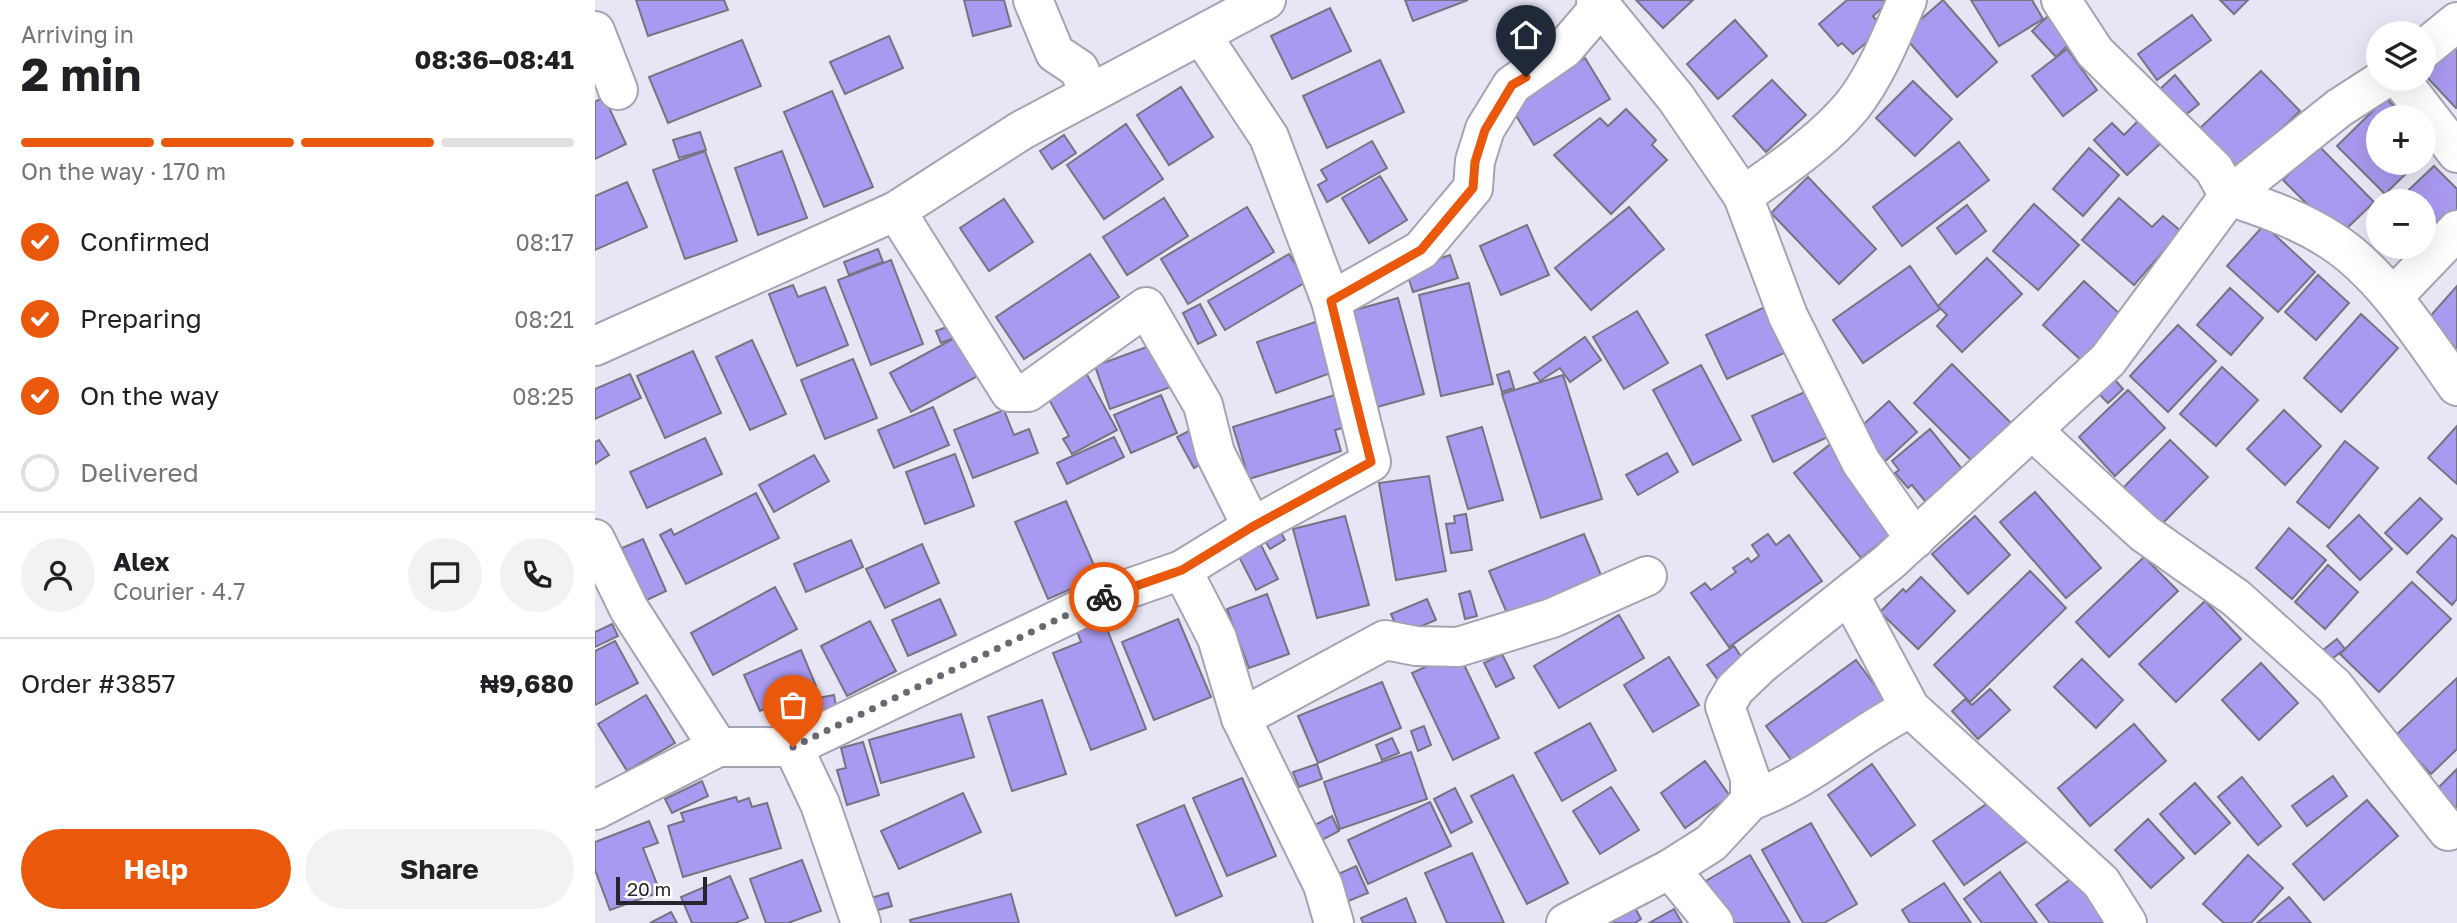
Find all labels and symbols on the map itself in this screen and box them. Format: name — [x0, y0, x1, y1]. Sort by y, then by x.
pin — [1496, 5, 1556, 77]
courier — [1069, 562, 1139, 632]
pin — [763, 675, 823, 747]
scale bar — [616, 874, 707, 906]

